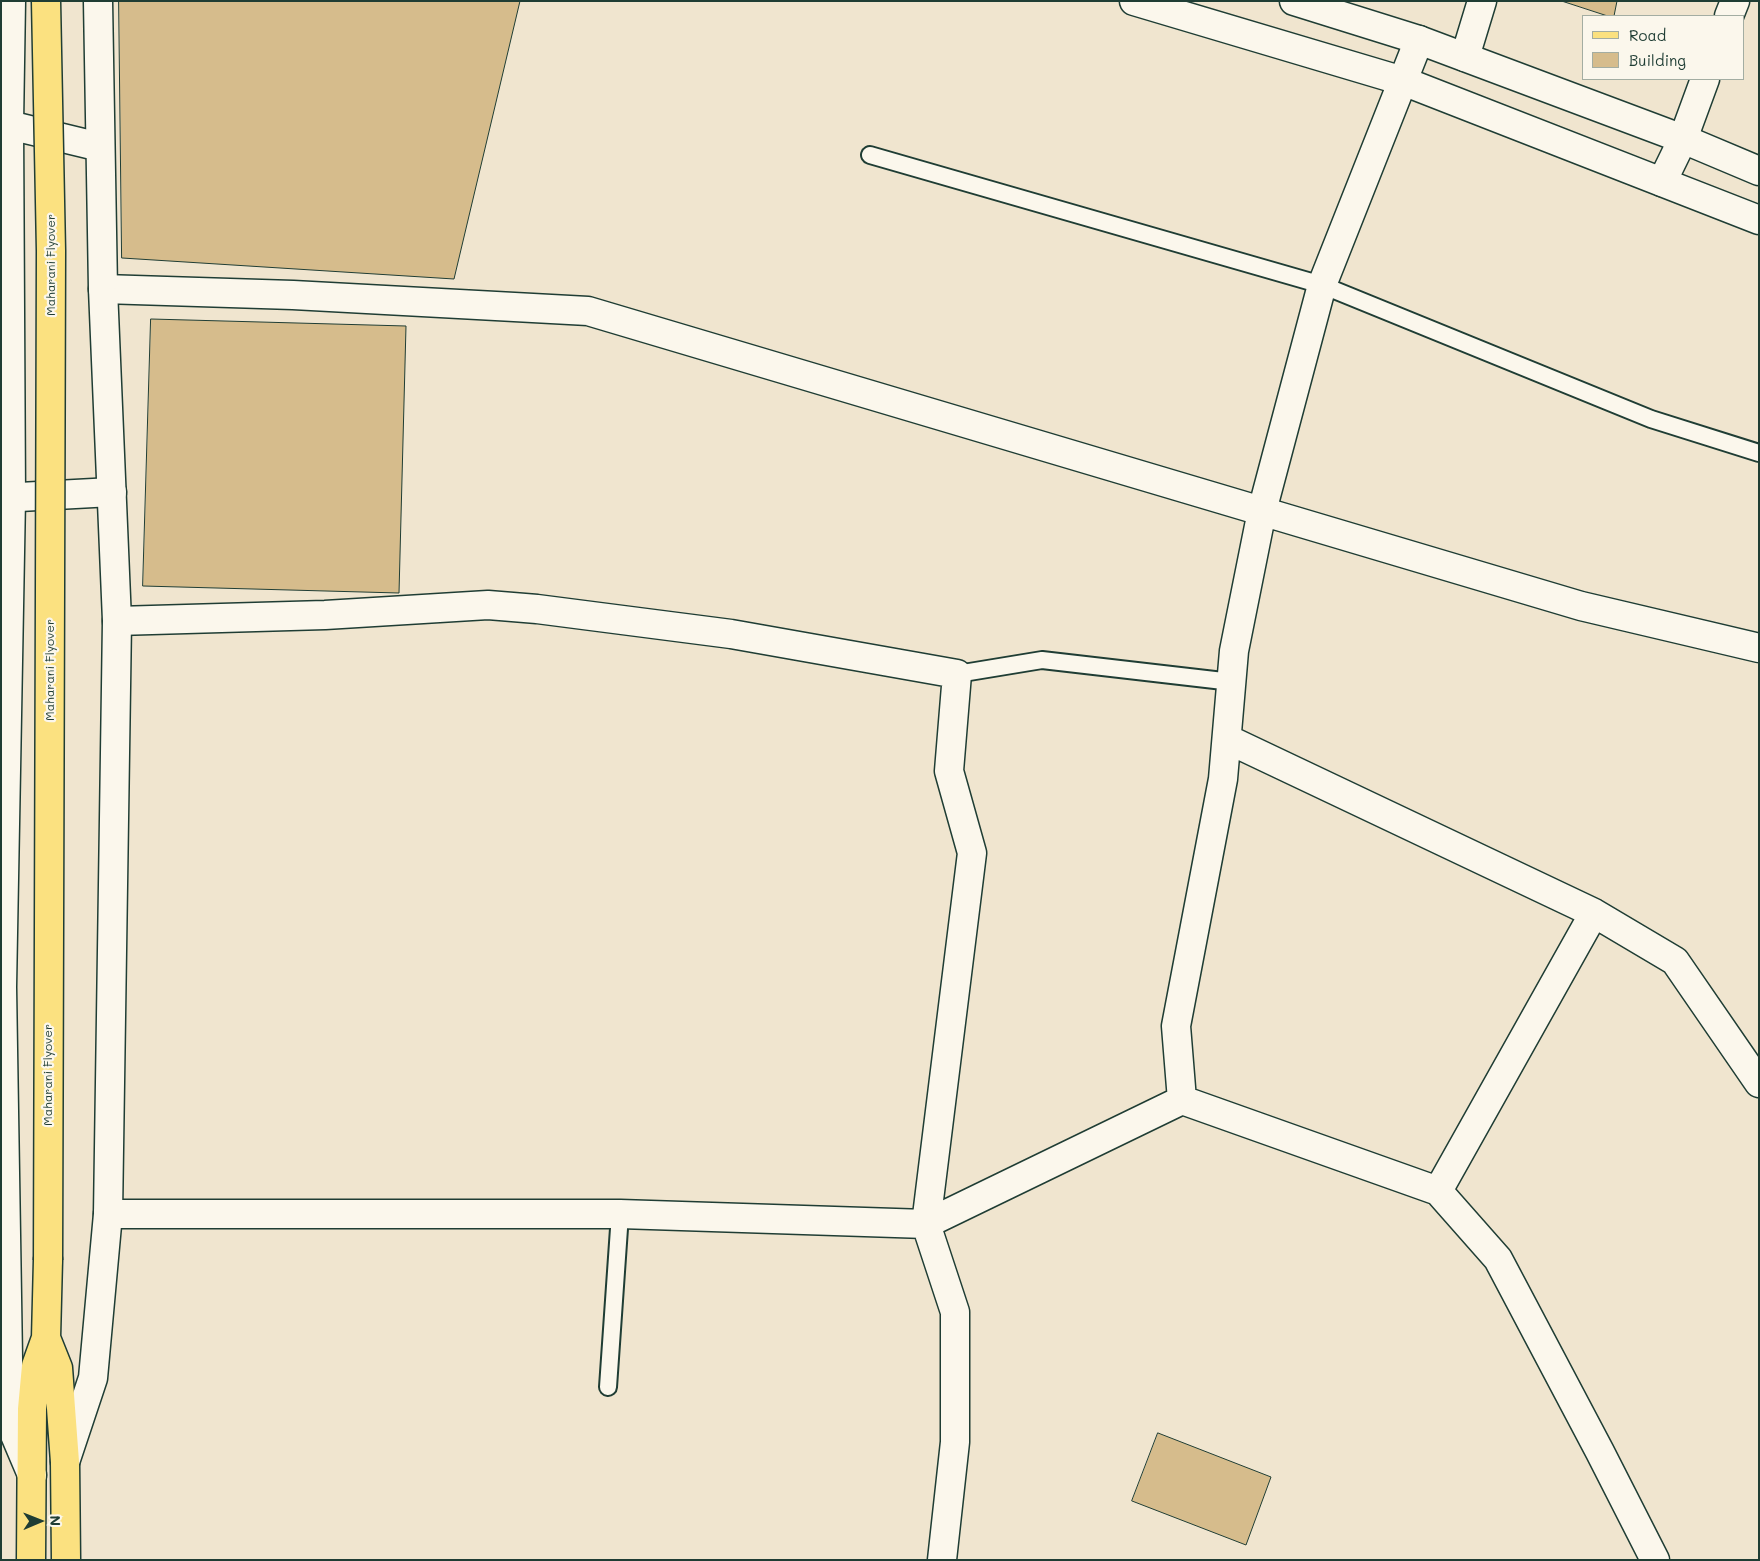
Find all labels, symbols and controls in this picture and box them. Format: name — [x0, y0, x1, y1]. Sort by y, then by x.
legend — [1582, 15, 1745, 80]
text: Road — [1629, 25, 1666, 45]
text: Building — [1629, 50, 1686, 70]
street label: Maharani Flyover — [44, 214, 58, 316]
street label: Maharani Flyover — [43, 619, 57, 721]
street label: Maharani Flyover — [41, 1024, 55, 1126]
north arrow — [15, 1496, 65, 1546]
text: N — [46, 1515, 65, 1526]

